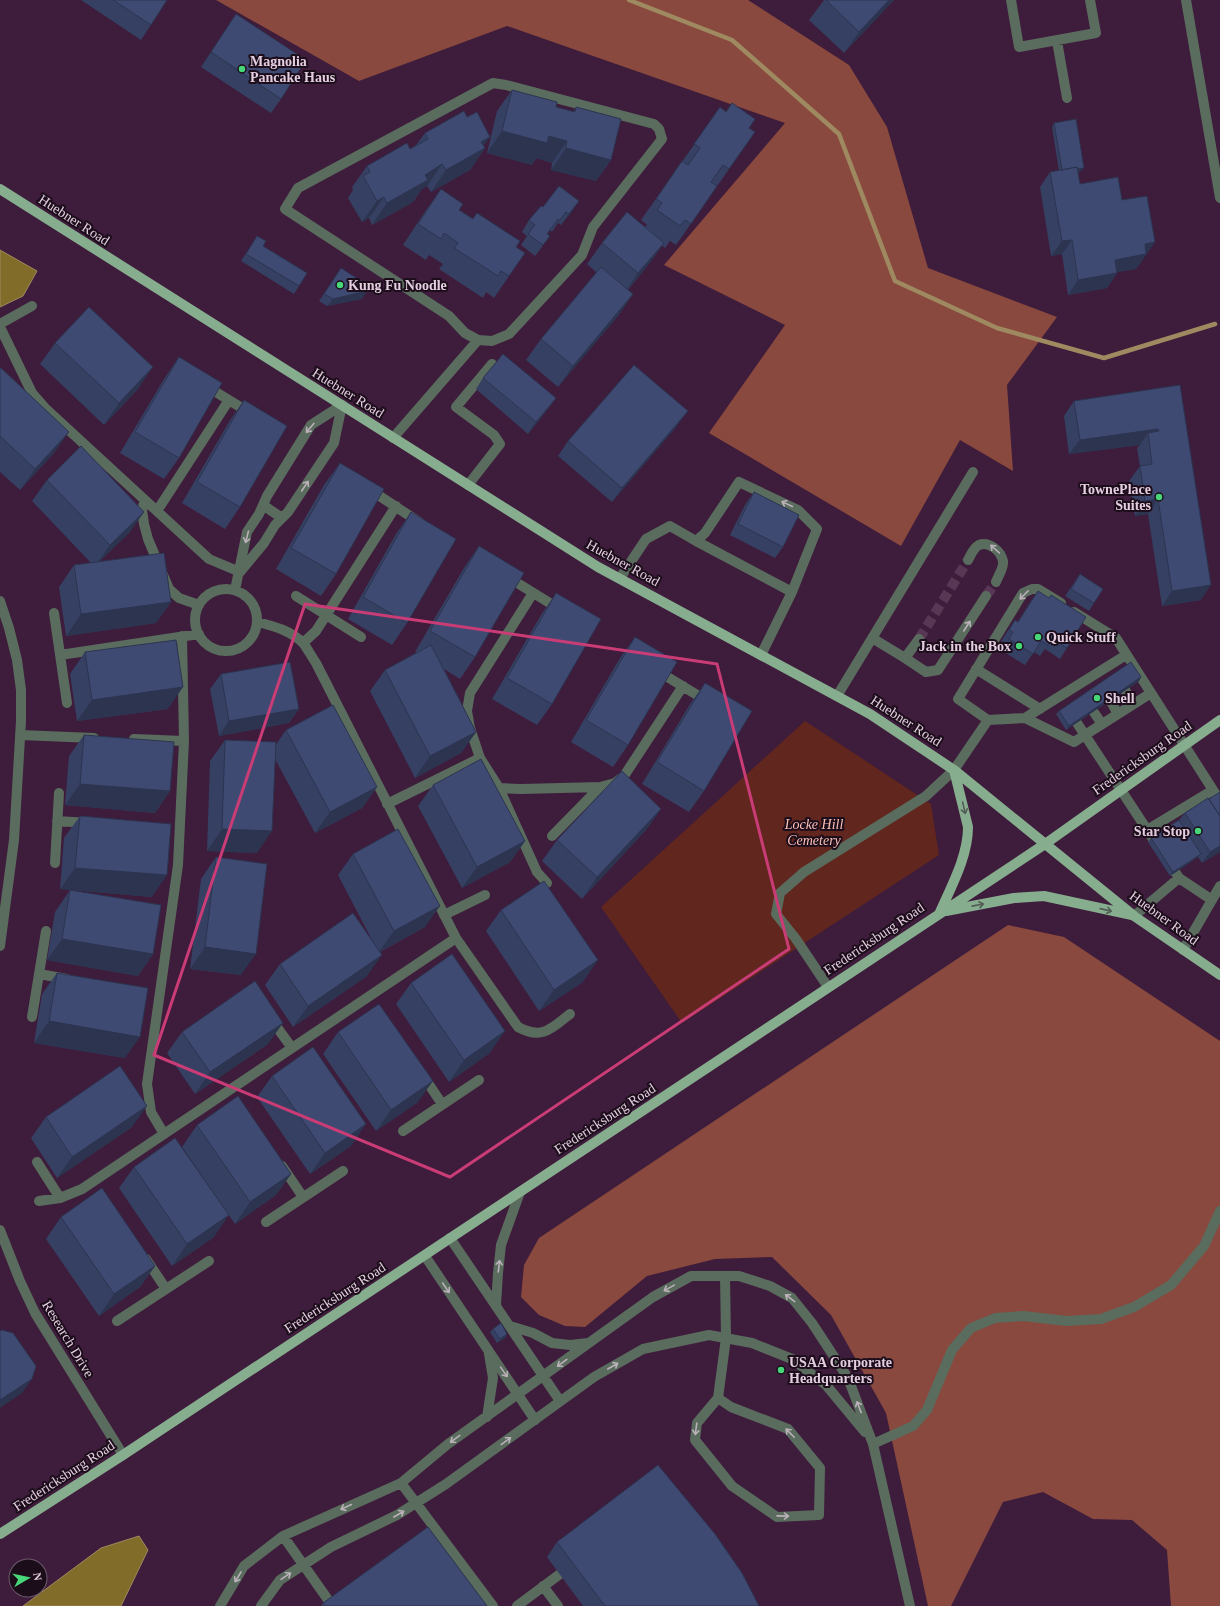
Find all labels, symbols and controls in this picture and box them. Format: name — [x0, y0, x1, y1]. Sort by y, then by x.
place label: Magnolia Pancake Haus — [250, 54, 336, 85]
marker: Magnolia Pancake Haus — [237, 64, 247, 74]
street label: Huebner Road — [36, 192, 112, 248]
place label: Kung Fu Noodle — [348, 278, 447, 293]
marker: Kung Fu Noodle — [335, 280, 345, 290]
street label: Huebner Road — [310, 365, 386, 421]
one-way arrow — [306, 423, 315, 433]
one-way arrow — [301, 481, 309, 492]
place label: TownePlace Suites — [1080, 482, 1152, 513]
marker: TownePlace Suites — [1154, 492, 1164, 502]
one-way arrow — [781, 500, 793, 508]
one-way arrow — [243, 530, 250, 543]
street label: Huebner Road — [584, 537, 662, 589]
one-way arrow — [990, 545, 1000, 554]
one-way arrow — [1019, 590, 1029, 600]
one-way arrow — [963, 620, 971, 631]
place label: Quick Stuff — [1046, 630, 1116, 645]
marker: Quick Stuff — [1033, 632, 1043, 642]
place label: Jack in the Box — [919, 639, 1011, 654]
marker: Jack in the Box — [1014, 641, 1024, 651]
place label: Shell — [1105, 691, 1135, 706]
street label: Huebner Road — [868, 693, 944, 749]
marker: Shell — [1092, 693, 1102, 703]
street label: Fredericksburg Road — [1090, 718, 1194, 798]
one-way arrow — [960, 801, 968, 814]
park label: Locke Hill Cemetery — [784, 817, 843, 848]
place label: Star Stop — [1134, 824, 1190, 839]
marker: Star Stop — [1193, 826, 1203, 836]
street label: Huebner Road — [1127, 888, 1201, 948]
street label: Fredericksburg Road — [821, 900, 927, 978]
one-way arrow — [971, 901, 984, 909]
one-way arrow — [1099, 906, 1112, 914]
street label: Fredericksburg Road — [552, 1081, 658, 1157]
street label: Fredericksburg Road — [282, 1260, 388, 1336]
one-way arrow — [495, 1260, 503, 1273]
one-way arrow — [442, 1282, 450, 1293]
one-way arrow — [663, 1285, 675, 1293]
one-way arrow — [785, 1294, 796, 1303]
street label: Research Drive — [39, 1298, 97, 1380]
place label: USAA Corporate Headquarters — [789, 1355, 892, 1386]
one-way arrow — [557, 1358, 568, 1367]
one-way arrow — [607, 1362, 619, 1370]
marker: USAA Corporate Headquarters — [776, 1365, 786, 1375]
one-way arrow — [500, 1366, 508, 1377]
one-way arrow — [855, 1402, 862, 1414]
one-way arrow — [692, 1422, 700, 1435]
one-way arrow — [785, 1428, 795, 1438]
one-way arrow — [450, 1435, 461, 1443]
one-way arrow — [501, 1436, 512, 1445]
street label: Fredericksburg Road — [11, 1438, 117, 1514]
one-way arrow — [340, 1504, 352, 1511]
one-way arrow — [393, 1509, 405, 1517]
one-way arrow — [776, 1512, 789, 1520]
north arrow — [8, 1558, 48, 1598]
one-way arrow — [234, 1571, 242, 1582]
text: N — [31, 1572, 44, 1581]
one-way arrow — [280, 1572, 291, 1581]

